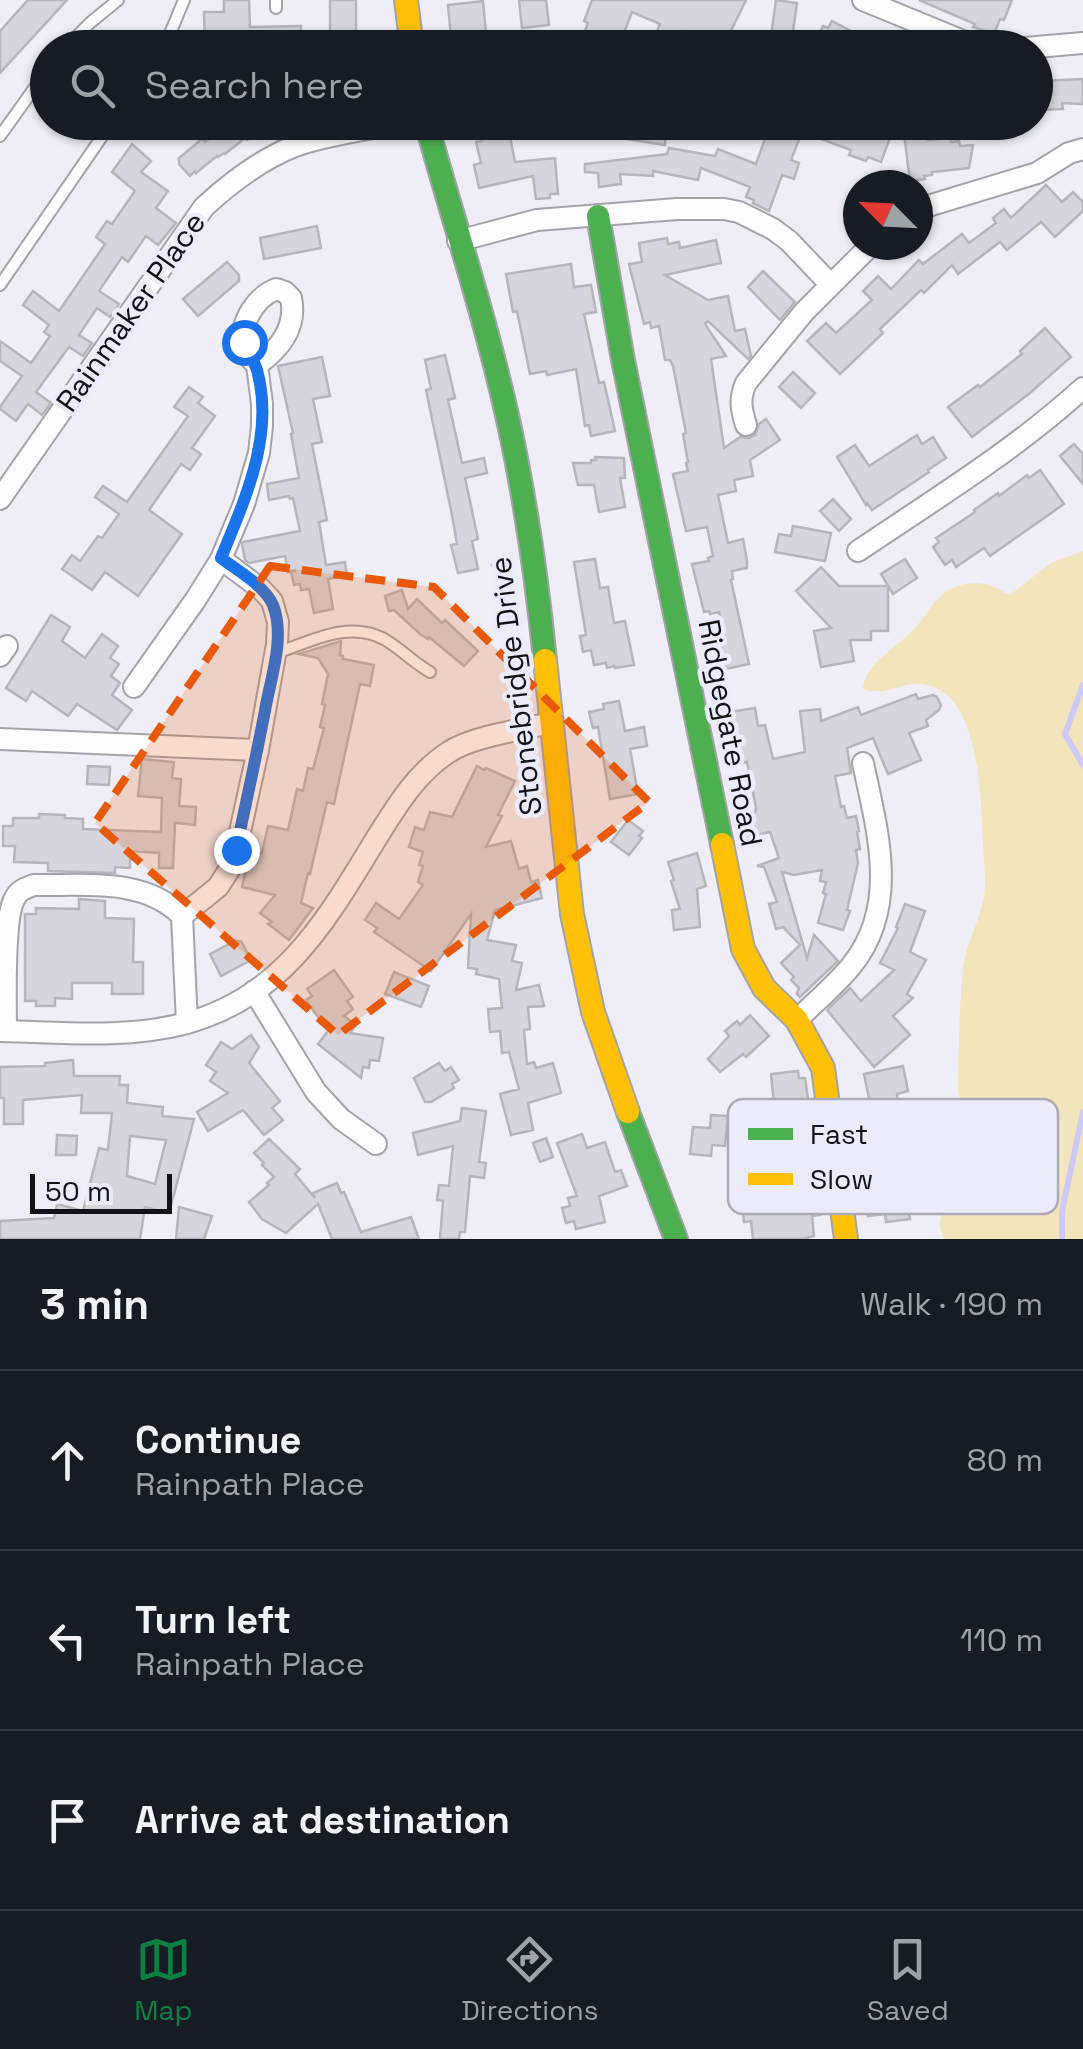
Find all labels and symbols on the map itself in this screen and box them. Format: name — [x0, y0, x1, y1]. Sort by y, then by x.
north arrow — [843, 170, 933, 260]
street label: Rainmaker Place — [47, 204, 214, 419]
route start — [222, 320, 268, 366]
street label: Stonebridge Drive — [480, 555, 551, 818]
street label: Ridgegate Road — [689, 616, 772, 850]
route end — [214, 828, 260, 874]
legend — [728, 1099, 1058, 1214]
text: Fast — [810, 1116, 868, 1152]
text: Slow — [810, 1161, 873, 1197]
scale bar — [30, 1169, 172, 1214]

